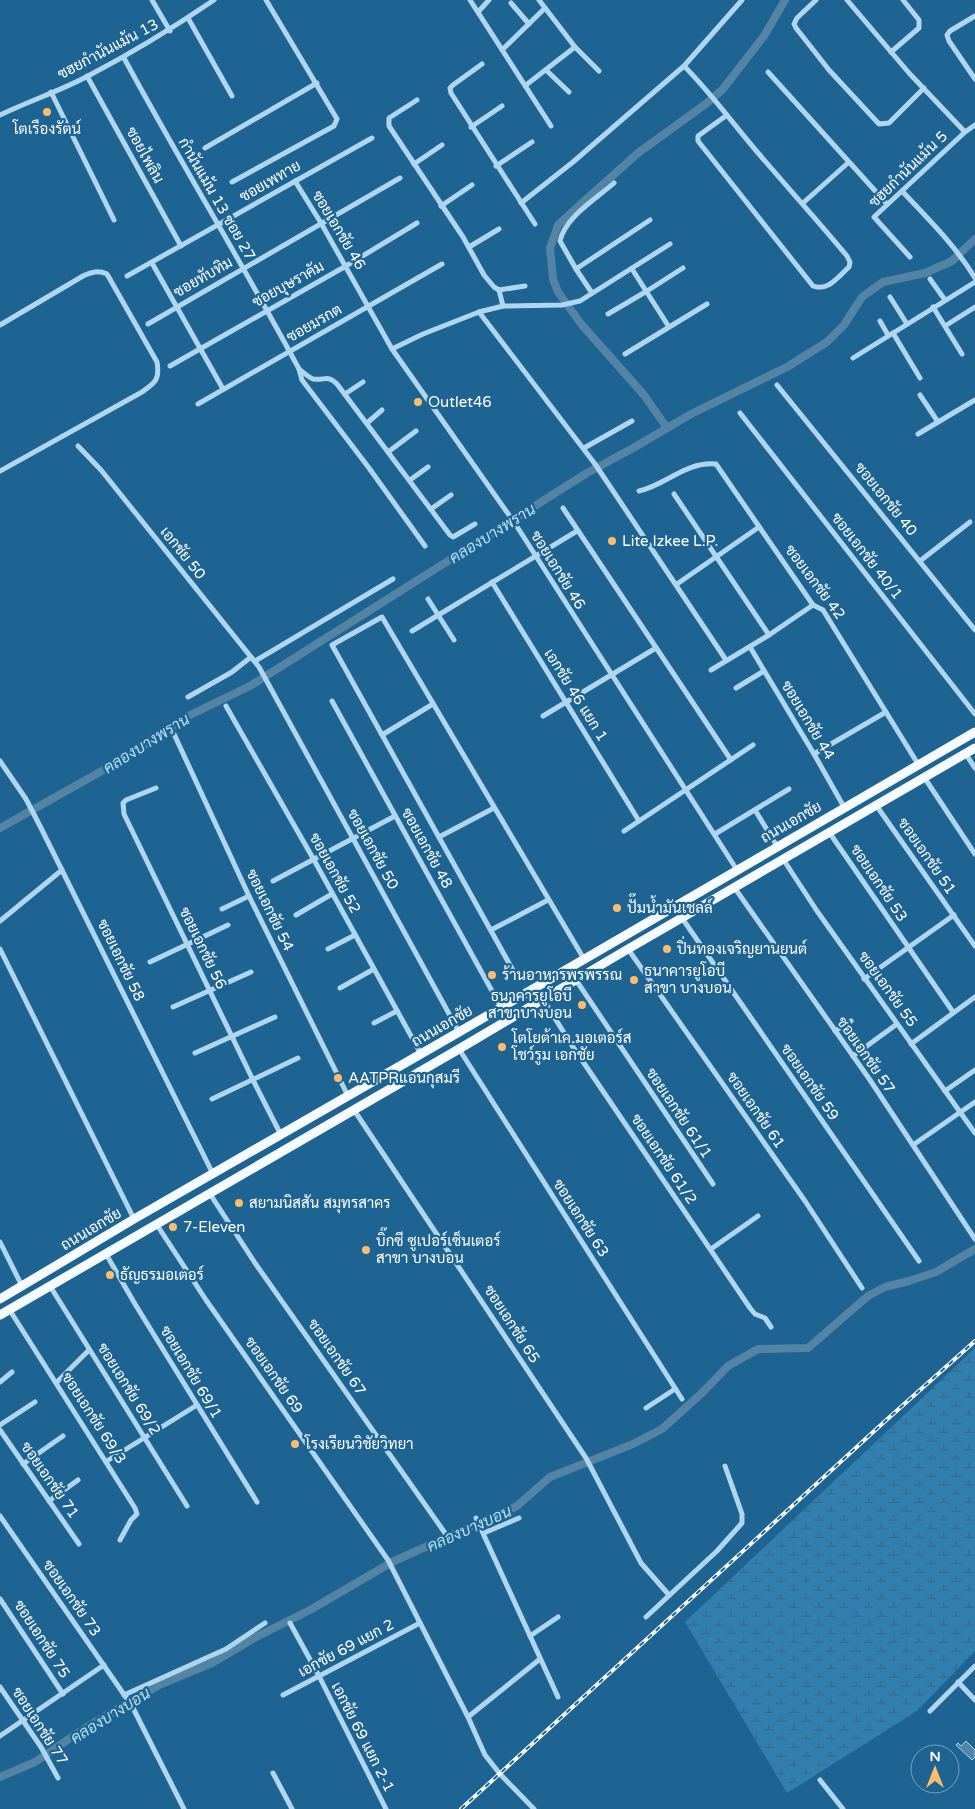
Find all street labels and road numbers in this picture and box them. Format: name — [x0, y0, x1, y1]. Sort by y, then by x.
street label: ซฮยกำนันแม้น 13 — [54, 14, 161, 83]
street label: ซอยไพลิน — [122, 123, 169, 186]
street label: ซฮยกำนันแม้น 5 — [864, 126, 951, 211]
street label: กำนันแม้น 13 ซอย 27 — [175, 134, 260, 263]
street label: ซอยเพทาย — [236, 156, 304, 206]
street label: ซอยเอกชัย 46 — [308, 187, 370, 273]
street label: ซอยทับทิม — [170, 253, 236, 301]
street label: ซอยบุษราคัม — [249, 257, 328, 313]
street label: ซอยมรกต — [283, 300, 345, 346]
street label: ซอยเอกชัย 40 — [851, 459, 921, 539]
street label: ซอยเอกชัย 40/1 — [828, 509, 906, 603]
street label: เอกชัย 50 — [156, 523, 210, 583]
street label: ซอยเอกชัย 46 — [527, 527, 589, 613]
street label: ซอยเอกชัย 42 — [781, 541, 849, 623]
street label: เอกชัย 46 แยก 1 — [540, 645, 612, 745]
street label: ซอยเอกชัย 44 — [777, 677, 839, 763]
street label: ถนนเอกชัย — [757, 797, 825, 847]
street label: ซอยเอกชัย 48 — [398, 805, 456, 891]
street label: ซอยเอกชัย 50 — [344, 806, 402, 892]
street label: ซอยเอกชัย 51 — [894, 814, 960, 898]
street label: ซอยเอกชัย 52 — [306, 830, 364, 916]
street label: ซอยเอกชัย 53 — [847, 841, 911, 925]
street label: ซอยเอกชัย 54 — [242, 866, 298, 954]
street label: ซอยเอกชัย 56 — [175, 904, 231, 992]
street label: ซอยเอกชัย 58 — [93, 916, 149, 1004]
street label: ซอยเอกชัย 55 — [855, 948, 921, 1030]
street label: ถนนเอกชัย — [408, 1001, 476, 1051]
street label: ซอยเอกชัย 57 — [833, 1013, 899, 1097]
street label: ซอยเอกชัย 59 — [777, 1040, 843, 1124]
street label: ซอยเอกชัย 61/1 — [642, 1064, 716, 1162]
street label: ซอยเอกชัย 61 — [723, 1068, 789, 1152]
street label: ซอยเอกชัย 61/2 — [627, 1110, 701, 1208]
street label: ซอยเอกชัย 63 — [549, 1176, 613, 1260]
street label: ถนนเอกชัย — [57, 1204, 125, 1254]
street label: ซอยเอกชัย 65 — [480, 1282, 544, 1366]
street label: ซอยเอกชัย 67 — [304, 1315, 370, 1399]
street label: ซอยเอกชัย 69/1 — [156, 1322, 226, 1422]
street label: ซอยเอกชัย 69 — [241, 1333, 307, 1417]
street label: ซอยเอกชัย 69/2 — [93, 1340, 165, 1438]
street label: ซอยเอกชัย 69/3 — [58, 1369, 130, 1467]
street label: ซอยเอกชัย 71 — [17, 1438, 83, 1522]
street label: ซอยเอกชัย 73 — [39, 1556, 105, 1640]
street label: ซอยเอกชัย 75 — [10, 1597, 74, 1681]
street label: เอกชัย 69 แยก 2 — [295, 1615, 397, 1681]
street label: เอกชัย 69 แยก 2-1 — [327, 1679, 399, 1795]
street label: ซอยเอกชัย 77 — [8, 1684, 72, 1768]

